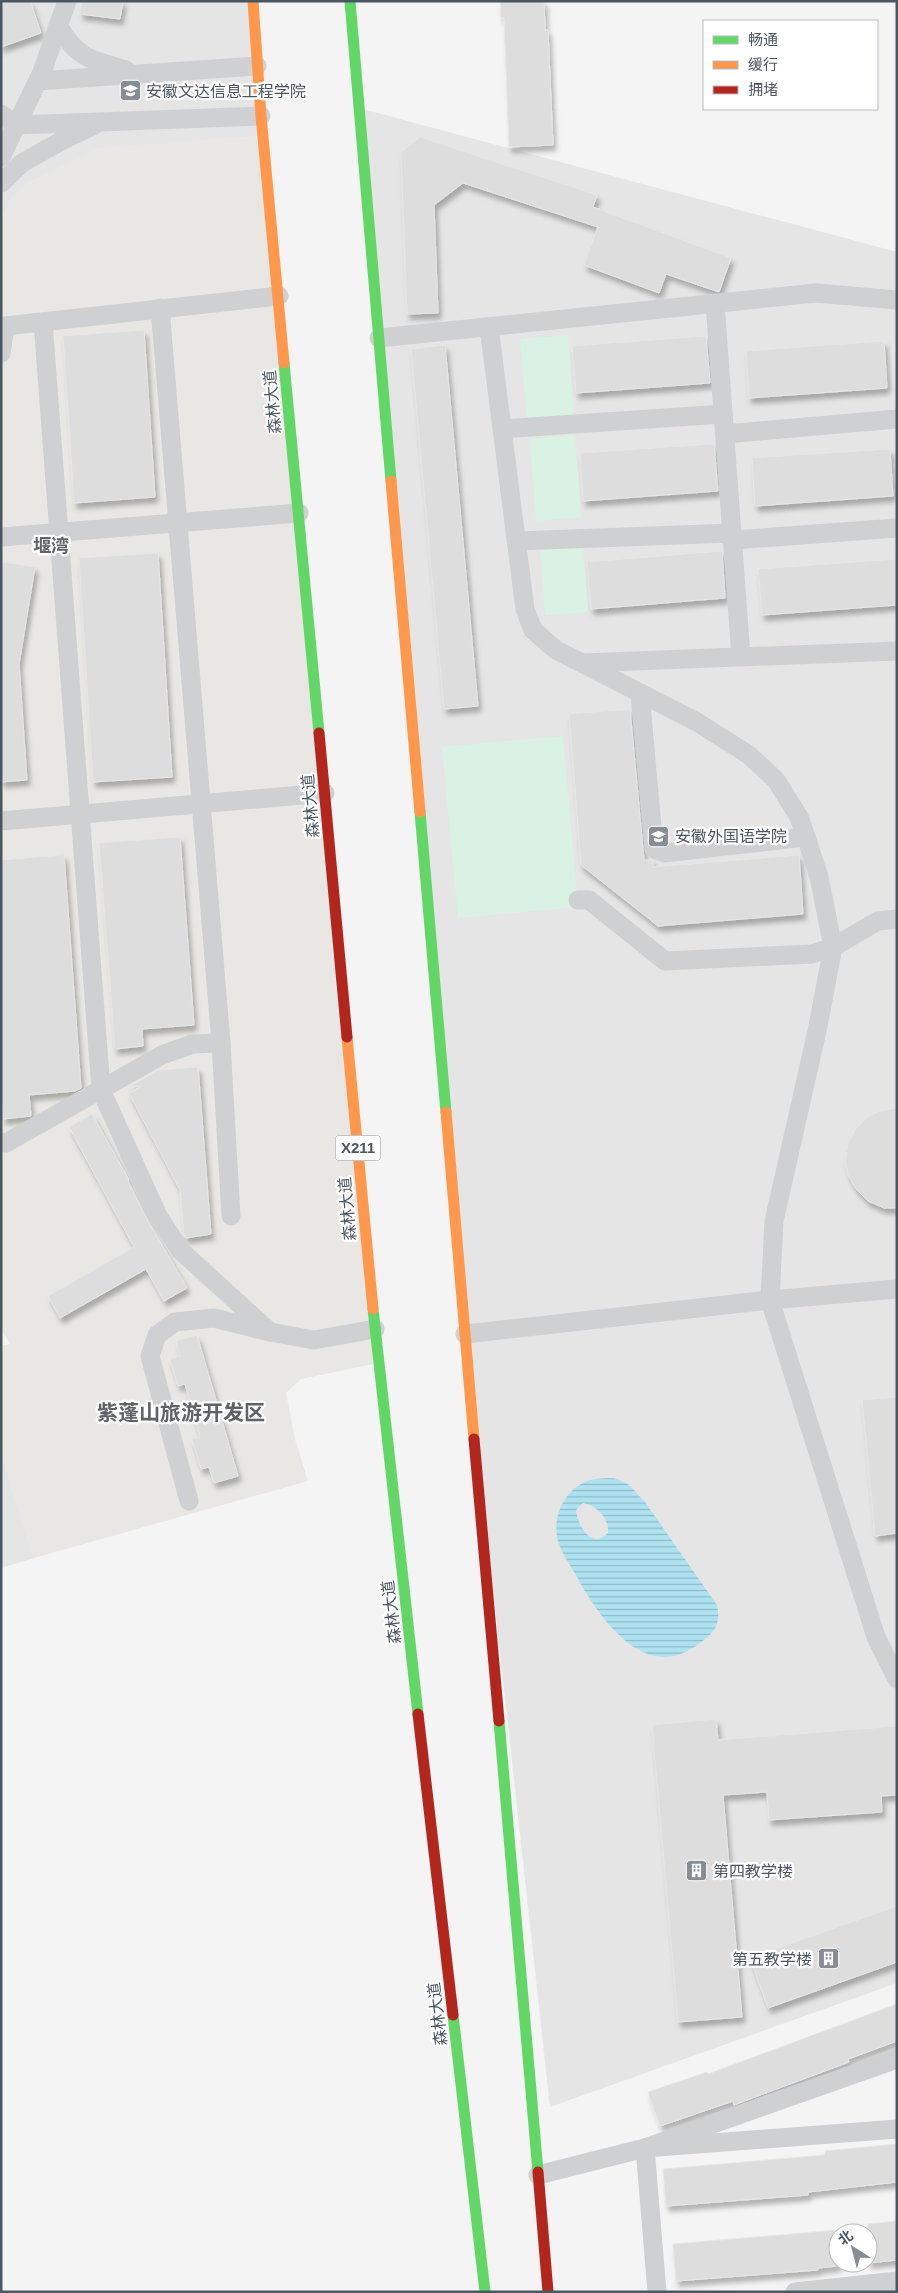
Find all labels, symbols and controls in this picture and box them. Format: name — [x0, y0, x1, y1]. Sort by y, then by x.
legend — [703, 20, 878, 110]
text: 畅通 — [748, 31, 778, 48]
text: 缓行 — [748, 56, 778, 73]
school or university icon: 安徽文达信息工程学院 — [118, 79, 142, 103]
text: 拥堵 — [748, 81, 778, 98]
place label: 安徽文达信息工程学院 — [146, 83, 306, 100]
street label: 森林大道 — [261, 369, 284, 435]
district label: 堰湾 — [33, 536, 69, 556]
street label: 森林大道 — [299, 773, 322, 839]
school or university icon: 安徽外国语学院 — [647, 824, 671, 848]
place label: 安徽外国语学院 — [675, 828, 787, 845]
road number: X211 — [336, 1136, 380, 1160]
street label: 森林大道 — [336, 1176, 359, 1242]
district label: 紫蓬山旅游开发区 — [97, 1401, 265, 1424]
street label: 森林大道 — [379, 1579, 404, 1645]
building icon: 第四教学楼 — [685, 1859, 709, 1883]
place label: 第四教学楼 — [713, 1863, 793, 1880]
building icon: 第五教学楼 — [816, 1947, 840, 1971]
place label: 第五教学楼 — [732, 1951, 812, 1968]
street label: 森林大道 — [425, 1981, 450, 2047]
north arrow — [828, 2223, 878, 2273]
text: 北 — [835, 2227, 856, 2248]

